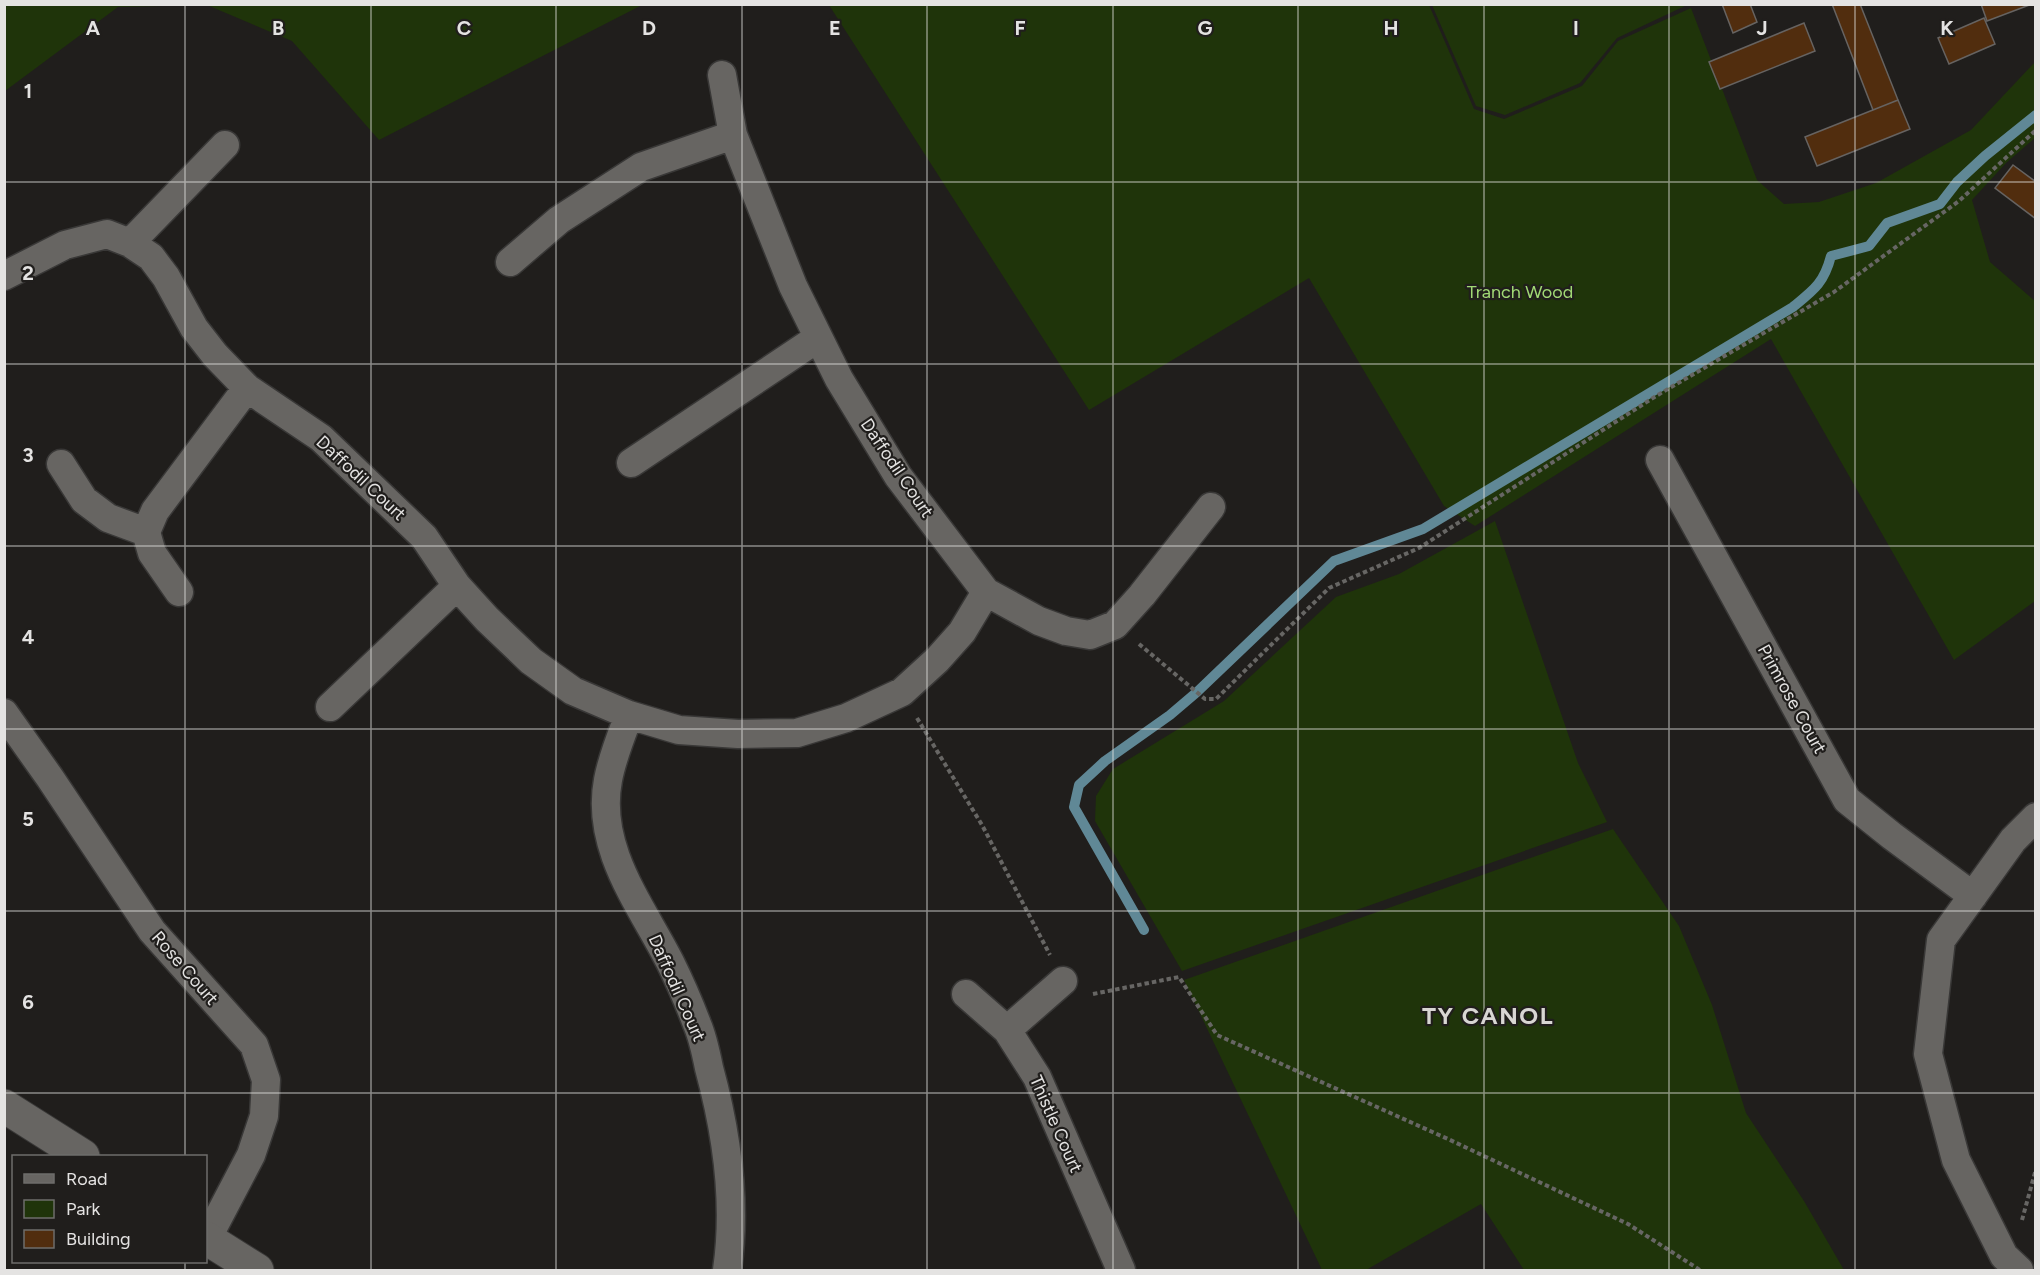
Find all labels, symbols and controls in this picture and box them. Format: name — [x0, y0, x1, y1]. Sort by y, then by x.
text: A — [86, 16, 101, 40]
text: B — [272, 16, 284, 40]
text: C — [457, 16, 471, 40]
text: D — [642, 16, 656, 40]
text: E — [829, 16, 841, 40]
text: F — [1014, 16, 1026, 40]
text: G — [1198, 16, 1213, 40]
text: H — [1384, 16, 1399, 40]
text: I — [1573, 16, 1579, 40]
text: J — [1756, 16, 1768, 40]
text: K — [1940, 16, 1954, 40]
text: 1 — [24, 79, 32, 103]
text: 2 — [22, 261, 34, 285]
park label: Tranch Wood — [1467, 281, 1573, 303]
street label: Daffodil Court — [856, 414, 938, 522]
street label: Daffodil Court — [312, 431, 411, 525]
text: 3 — [22, 443, 34, 467]
text: 4 — [22, 625, 35, 649]
street label: Primrose Court — [1753, 641, 1831, 758]
text: 5 — [22, 807, 34, 831]
street label: Rose Court — [147, 927, 223, 1010]
street label: Daffodil Court — [644, 931, 710, 1045]
text: 6 — [22, 990, 34, 1014]
district label: TY CANOL — [1422, 1001, 1554, 1030]
street label: Thistle Court — [1025, 1072, 1087, 1176]
legend — [12, 1155, 207, 1263]
text: Road — [66, 1168, 107, 1190]
text: Park — [66, 1198, 101, 1220]
text: Building — [66, 1228, 131, 1250]

